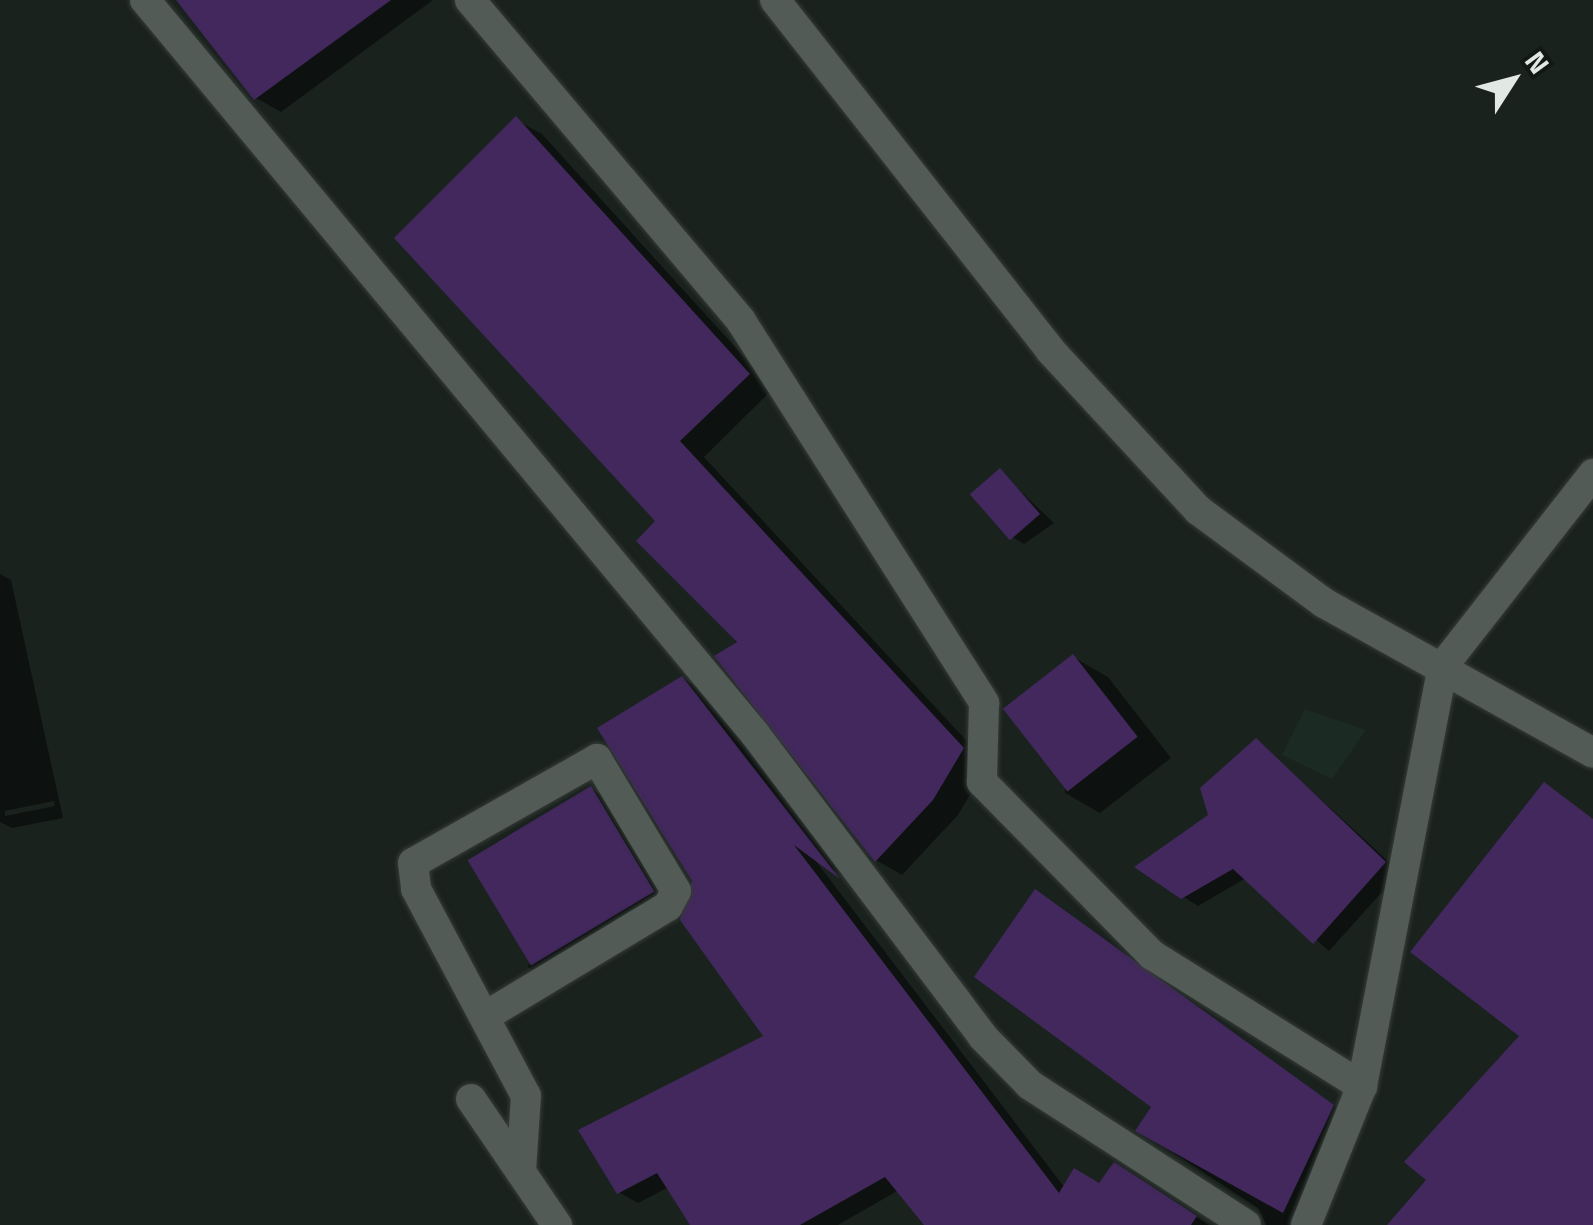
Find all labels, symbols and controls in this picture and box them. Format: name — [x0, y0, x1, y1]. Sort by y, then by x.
north arrow — [1463, 30, 1563, 130]
text: N — [1515, 42, 1561, 83]

